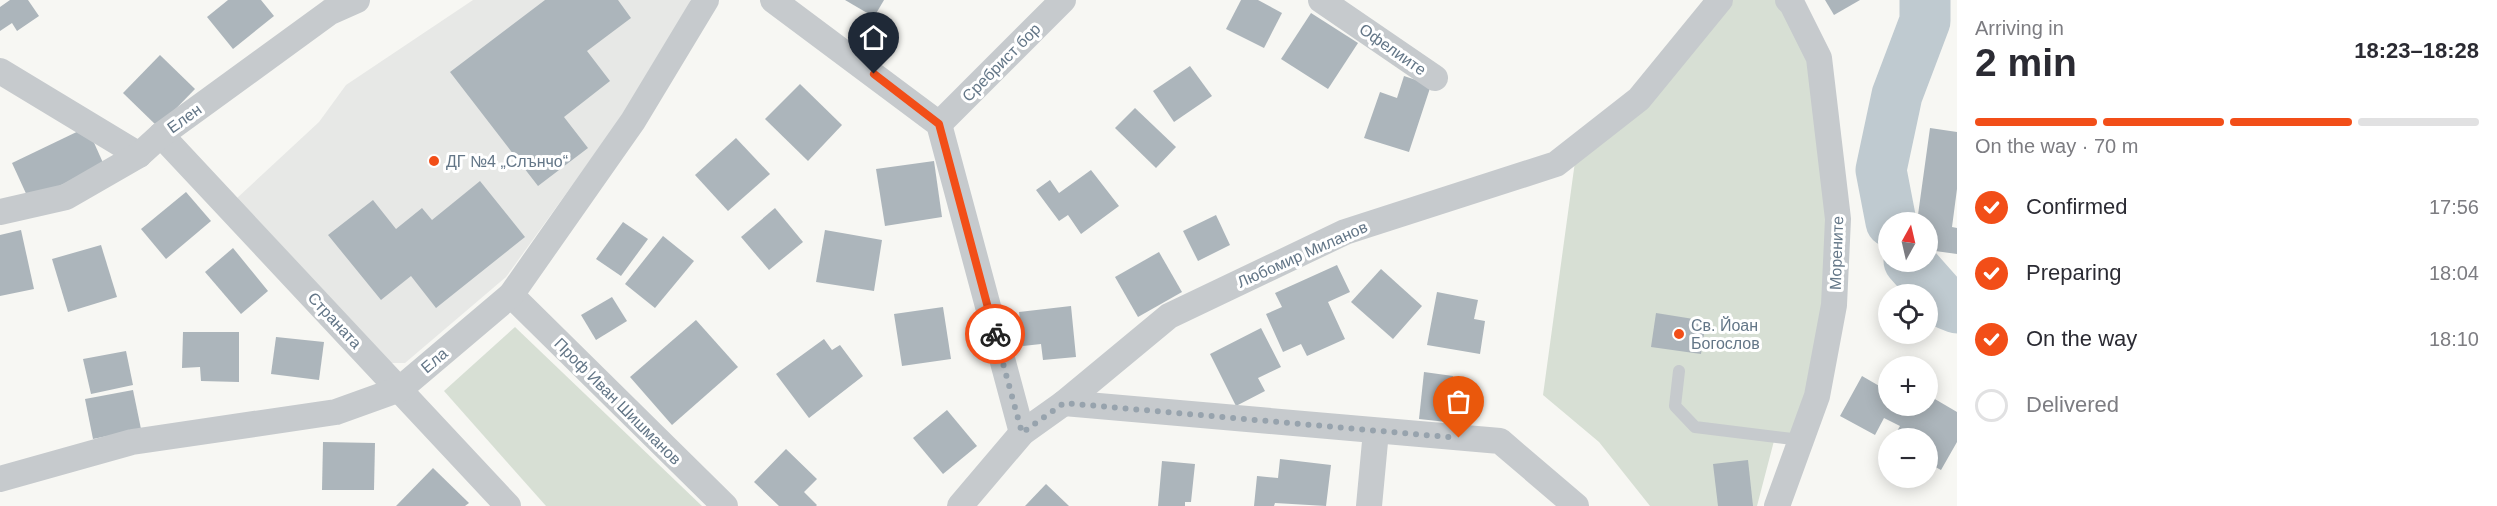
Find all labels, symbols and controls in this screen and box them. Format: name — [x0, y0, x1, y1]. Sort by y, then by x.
pin — [848, 12, 899, 74]
text: Arriving in — [1975, 17, 2064, 39]
street label: Сребрист бор — [959, 20, 1044, 105]
street label: Офелиите — [1356, 20, 1429, 79]
icon: home — [857, 21, 890, 54]
text: 18:23–18:28 — [2354, 38, 2479, 63]
text: 2 min — [1975, 41, 2077, 84]
street label: Елен — [164, 100, 205, 136]
text: On the way · 70 m — [1975, 135, 2138, 157]
place label: ДГ №4 „Слънчо“ — [446, 153, 568, 170]
marker: ДГ №4 „Слънчо“ — [427, 154, 441, 168]
icon: check — [1975, 191, 2008, 224]
text: Confirmed — [2026, 194, 2127, 219]
text: 17:56 — [2429, 196, 2479, 218]
north arrow — [1878, 212, 1938, 272]
map controls — [1878, 212, 1938, 488]
street label: Морените — [1827, 216, 1846, 290]
street label: Любомир Миланов — [1235, 218, 1370, 291]
icon: check — [1975, 257, 2008, 290]
text: Preparing — [2026, 260, 2121, 285]
text: 18:04 — [2429, 262, 2479, 284]
button: locate — [1878, 284, 1938, 344]
street label: Страната — [305, 289, 365, 352]
courier — [965, 304, 1025, 364]
place label: Св. Йоан Богослов — [1691, 316, 1760, 352]
icon: bike — [979, 318, 1012, 351]
icon: check — [1975, 323, 2008, 356]
text: On the way — [2026, 326, 2137, 351]
marker: Св. Йоан Богослов — [1672, 327, 1686, 341]
text: 18:10 — [2429, 328, 2479, 350]
street label: Проф Иван Шишманов — [551, 335, 684, 468]
street label: Ела — [418, 345, 451, 376]
button: + — [1878, 356, 1938, 416]
pin — [1433, 376, 1484, 438]
icon: bag — [1442, 385, 1475, 418]
text: Delivered — [2026, 392, 2119, 417]
button: − — [1878, 428, 1938, 488]

